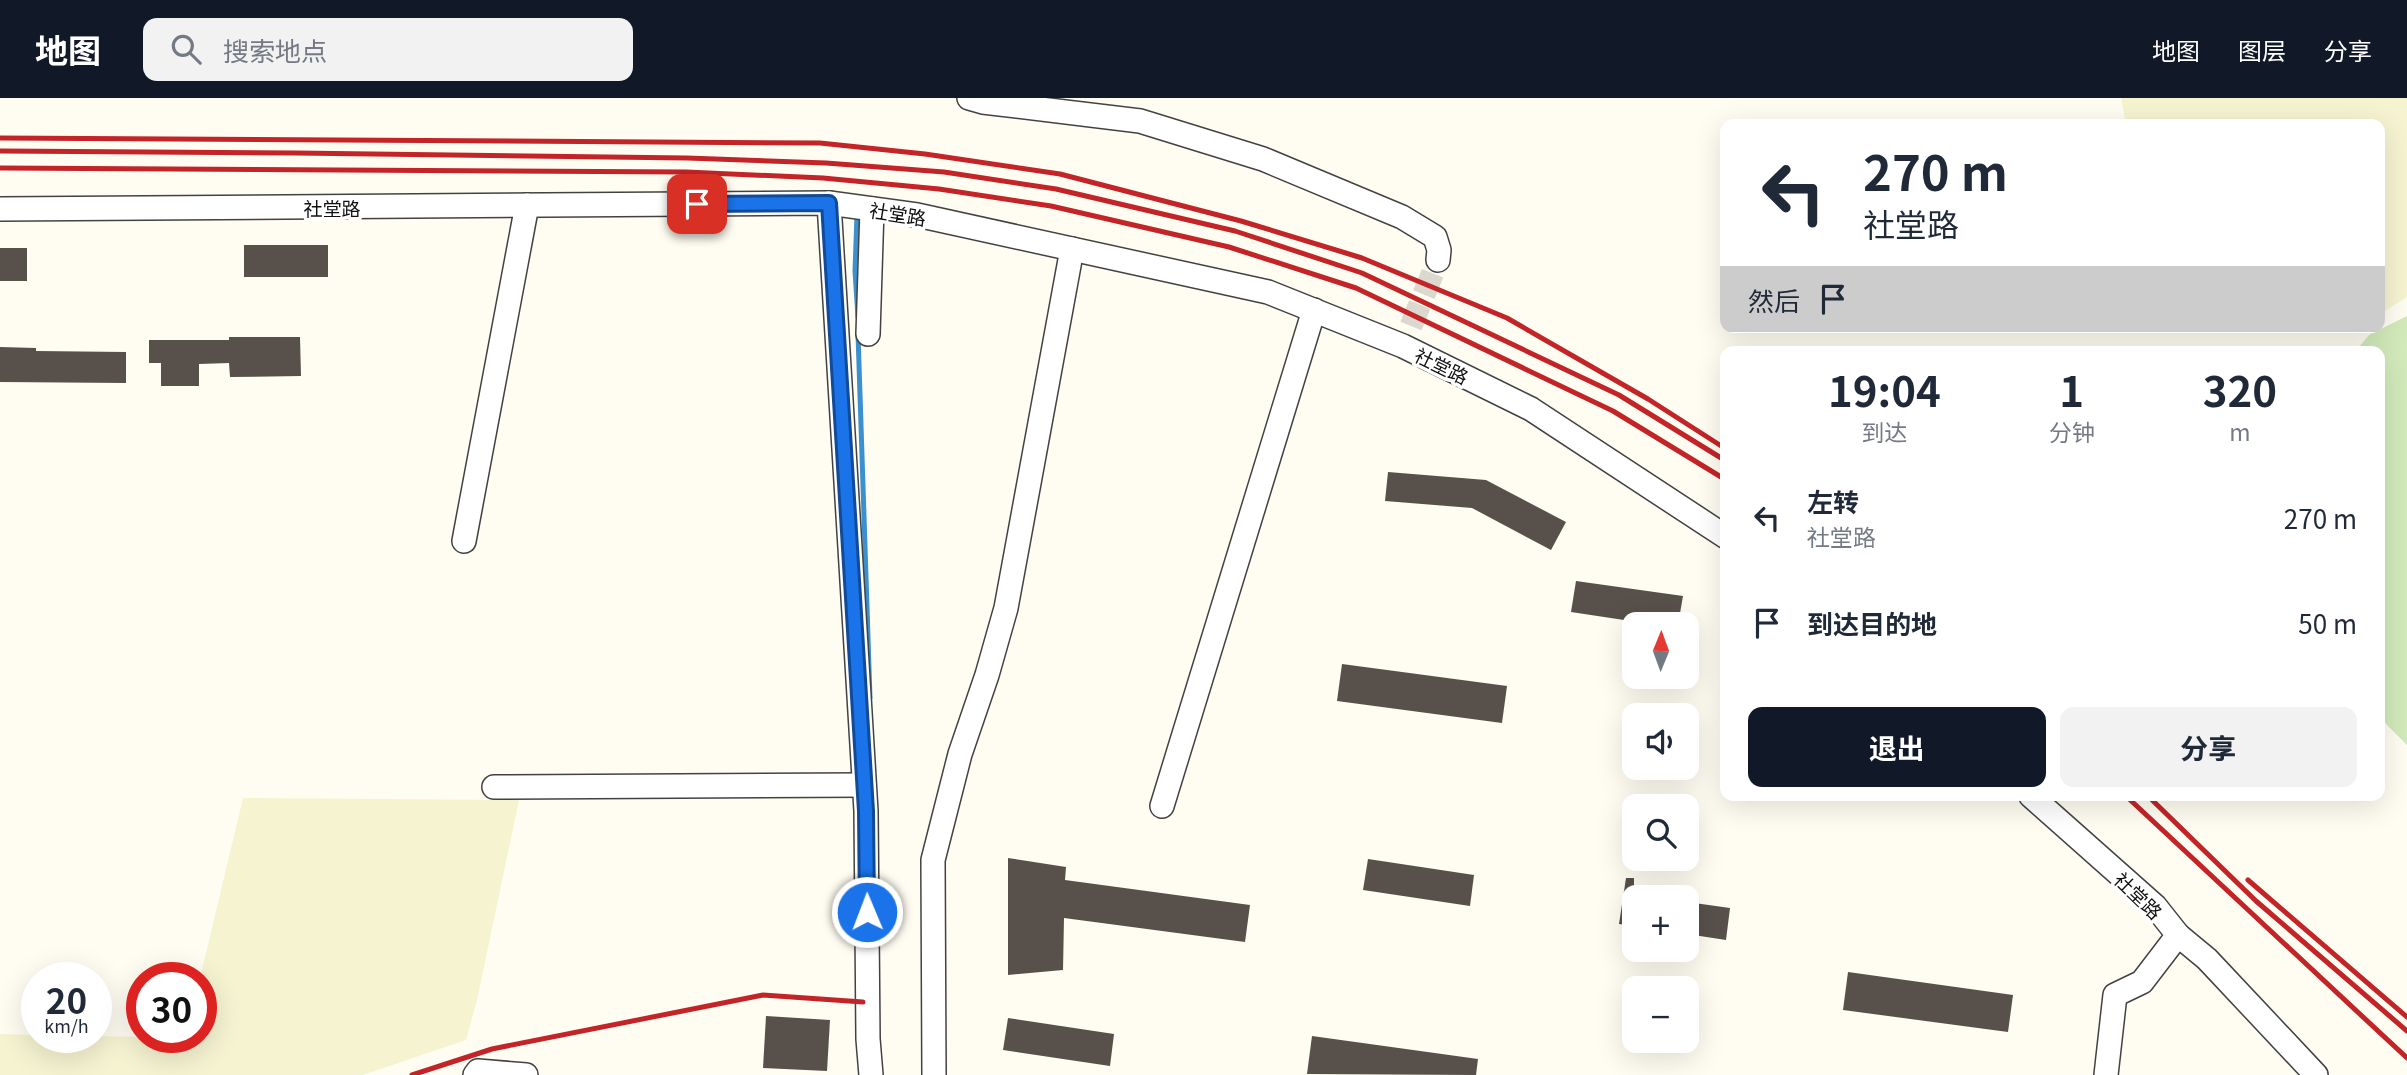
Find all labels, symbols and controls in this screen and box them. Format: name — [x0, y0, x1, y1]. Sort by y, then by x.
search box — [143, 18, 633, 81]
text: 地图 — [35, 25, 101, 73]
icon: search — [167, 30, 205, 68]
text: 搜索地点 — [223, 31, 327, 68]
text: 地图 — [2152, 32, 2200, 67]
text: 图层 — [2238, 32, 2286, 67]
text: 分享 — [2324, 32, 2372, 67]
text: 270 m — [1863, 134, 2008, 205]
icon: left — [1748, 147, 1839, 238]
pin — [667, 174, 727, 234]
icon: arrive — [678, 185, 716, 223]
street label: 社堂路 — [303, 194, 361, 221]
street label: 社堂路 — [868, 195, 928, 231]
text: 社堂路 — [1863, 200, 1959, 246]
icon: arrive — [1814, 280, 1852, 318]
text: 然后 — [1748, 281, 1800, 318]
street label: 社堂路 — [1410, 340, 1474, 390]
text: 19:04 — [1828, 358, 1941, 419]
text: 1 — [2059, 358, 2084, 419]
text: 320 — [2203, 358, 2277, 419]
text: 到达 — [1861, 414, 1907, 448]
text: 分钟 — [2049, 414, 2095, 448]
text: m — [2229, 414, 2251, 448]
text: 左转 — [1807, 482, 1859, 519]
icon: left — [1748, 499, 1786, 537]
text: 270 m — [2284, 499, 2357, 536]
text: 社堂路 — [1807, 519, 1876, 553]
icon: arrive — [1748, 604, 1786, 642]
text: 到达目的地 — [1807, 604, 1937, 641]
text: 50 m — [2298, 604, 2357, 641]
north arrow — [1622, 612, 1699, 690]
map controls — [1622, 612, 1699, 1053]
button: sound — [1622, 703, 1699, 780]
button: 退出 — [1748, 707, 2046, 787]
button: 分享 — [2060, 707, 2357, 787]
button: search — [1622, 794, 1699, 871]
street label: 社堂路 — [2109, 865, 2169, 925]
position arrow — [830, 875, 904, 949]
button: + — [1622, 885, 1699, 962]
speed limit sign: 30 — [126, 962, 217, 1053]
text: 20 — [46, 973, 87, 1024]
button: − — [1622, 976, 1699, 1053]
text: km/h — [44, 1012, 89, 1038]

